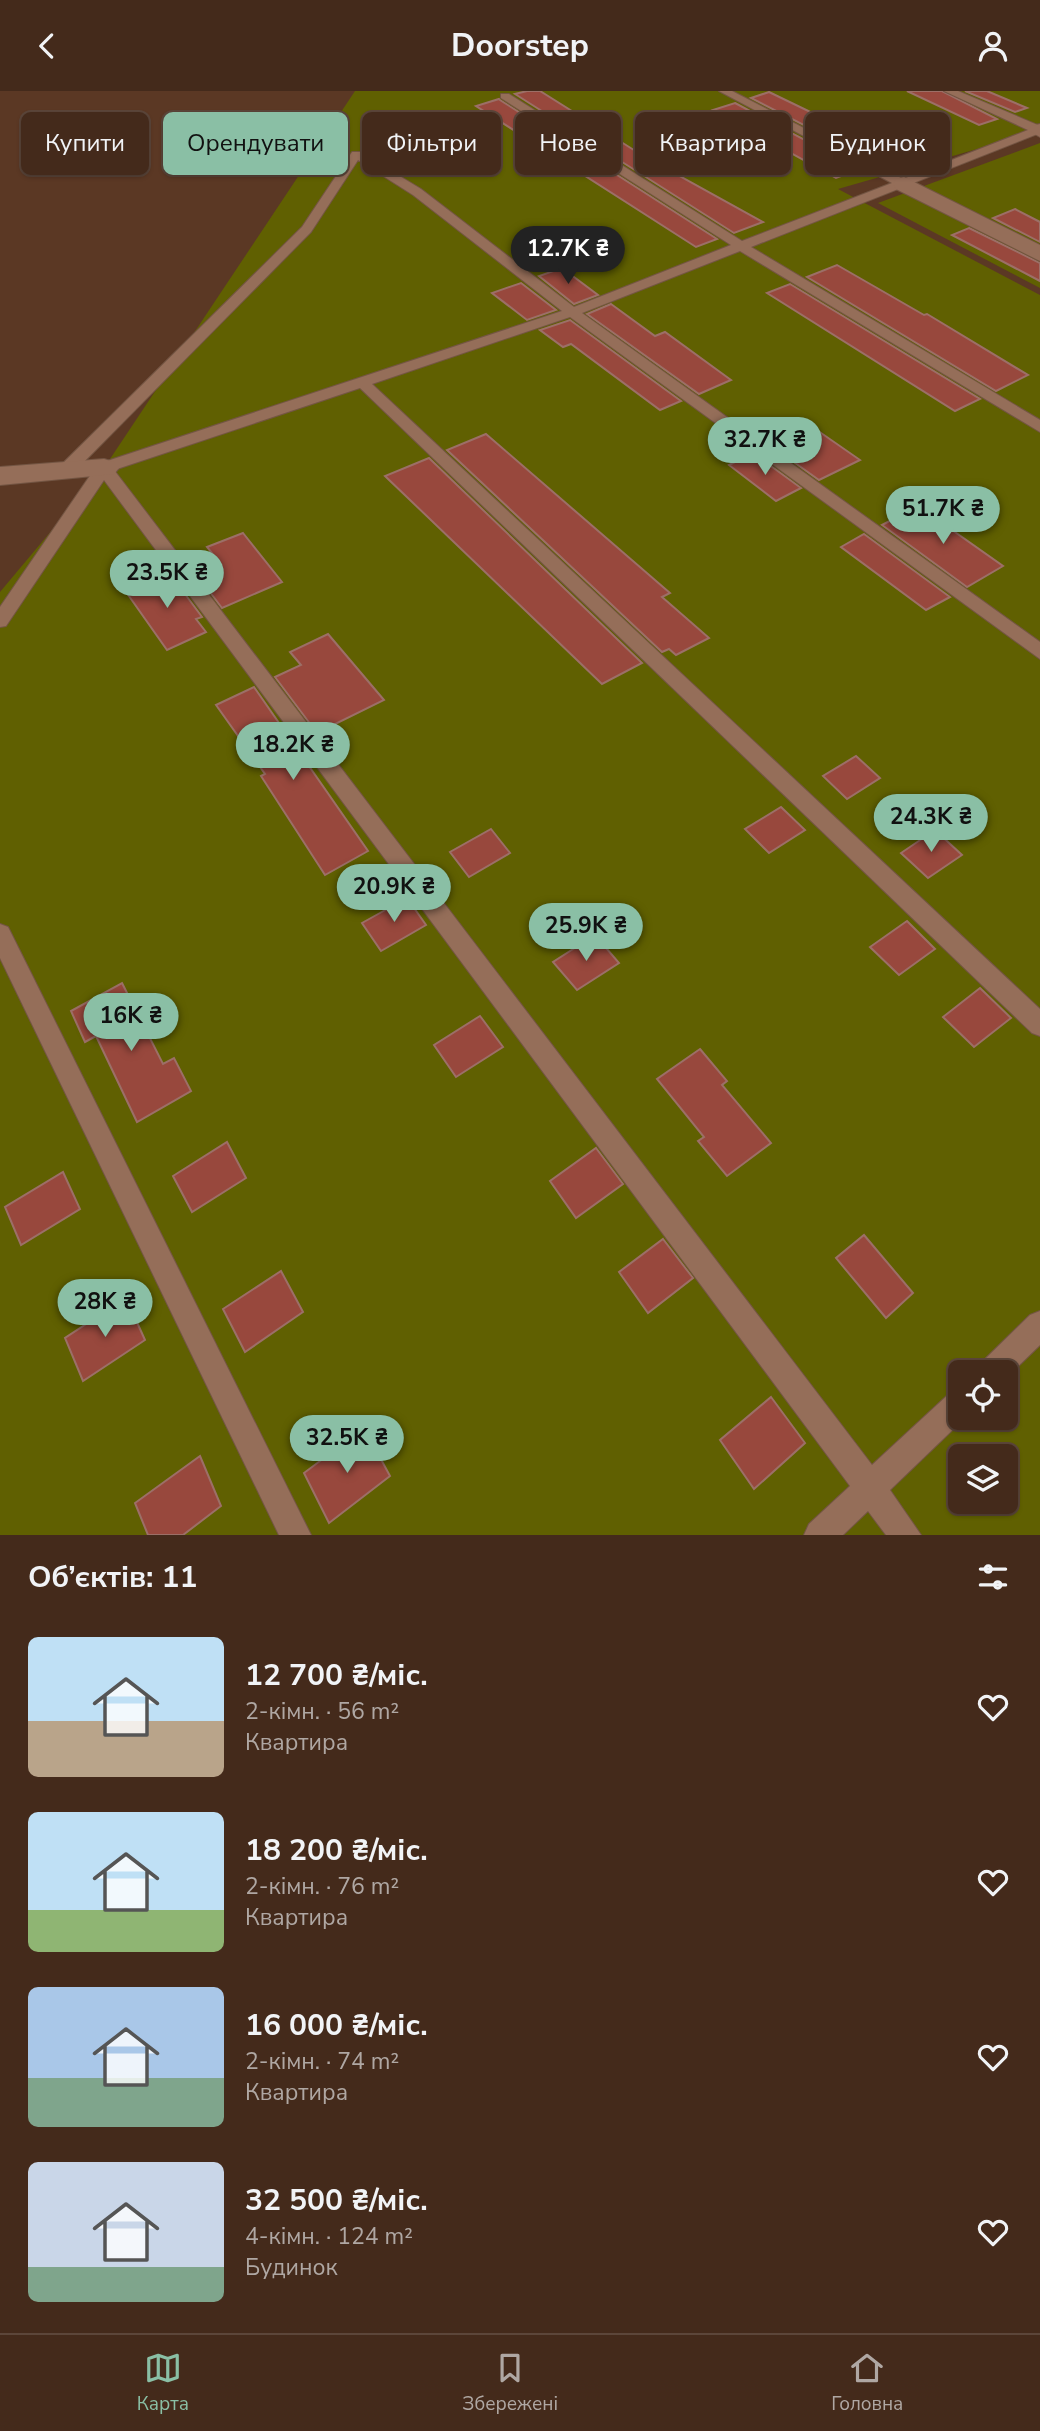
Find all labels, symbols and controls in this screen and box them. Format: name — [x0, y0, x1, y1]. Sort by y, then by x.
text: Doorstep — [451, 24, 589, 67]
icon: back — [28, 27, 66, 65]
icon: person — [974, 27, 1012, 65]
chip: Купити — [21, 112, 149, 175]
chip: Орендувати — [163, 112, 348, 175]
chip: Фільтри — [362, 112, 501, 175]
chip: Нове — [515, 112, 621, 175]
chip: Квартира — [635, 112, 791, 175]
chip: Будинок — [805, 112, 950, 175]
pin: 12.7K ₴ — [503, 227, 633, 286]
text: 12.7K ₴ — [527, 233, 609, 264]
pin: 32.7K ₴ — [700, 417, 830, 477]
text: 32.7K ₴ — [724, 424, 806, 455]
pin: 51.7K ₴ — [878, 487, 1008, 546]
text: 51.7K ₴ — [902, 493, 984, 524]
pin: 23.5K ₴ — [102, 551, 232, 610]
text: 23.5K ₴ — [126, 557, 208, 588]
pin: 18.2K ₴ — [228, 723, 358, 782]
text: 18.2K ₴ — [252, 729, 334, 760]
pin: 24.3K ₴ — [866, 795, 996, 854]
text: 24.3K ₴ — [890, 801, 972, 832]
pin: 20.9K ₴ — [329, 865, 459, 924]
text: 20.9K ₴ — [353, 871, 435, 902]
pin: 25.9K ₴ — [521, 903, 651, 963]
text: 25.9K ₴ — [545, 910, 627, 941]
pin: 16K ₴ — [82, 993, 180, 1053]
text: 16K ₴ — [100, 1000, 162, 1031]
pin: 28K ₴ — [56, 1279, 154, 1339]
text: 28K ₴ — [74, 1286, 136, 1317]
map controls — [948, 1360, 1018, 1514]
button: locate — [948, 1360, 1018, 1430]
pin: 32.5K ₴ — [282, 1415, 412, 1475]
text: 32.5K ₴ — [306, 1422, 388, 1453]
button: layers — [948, 1444, 1018, 1514]
text: Об’єктів: 11 — [28, 1557, 198, 1598]
icon: filters — [974, 1558, 1012, 1596]
text: 12 700 ₴/міс. — [245, 1655, 428, 1696]
icon: home — [84, 1665, 168, 1749]
icon: heart — [974, 1688, 1012, 1726]
text: 2-кімн. · 56 m² — [245, 1696, 399, 1727]
text: Квартира — [245, 1727, 348, 1758]
text: 18 200 ₴/міс. — [245, 1830, 428, 1871]
icon: home — [84, 1840, 168, 1924]
icon: heart — [974, 1863, 1012, 1901]
text: 2-кімн. · 76 m² — [245, 1871, 399, 1902]
text: Квартира — [245, 1902, 348, 1933]
text: 16 000 ₴/міс. — [245, 2005, 428, 2046]
icon: home — [84, 2015, 168, 2099]
icon: heart — [974, 2038, 1012, 2076]
text: 2-кімн. · 74 m² — [245, 2046, 399, 2077]
text: Квартира — [245, 2077, 348, 2108]
text: 32 500 ₴/міс. — [245, 2180, 428, 2221]
icon: home — [84, 2190, 168, 2274]
icon: heart — [974, 2213, 1012, 2251]
text: 4-кімн. · 124 m² — [245, 2221, 413, 2252]
text: Будинок — [245, 2252, 338, 2283]
tab: Карта — [137, 2349, 189, 2417]
tab: Збережені — [462, 2349, 558, 2417]
tab: Головна — [831, 2349, 903, 2417]

